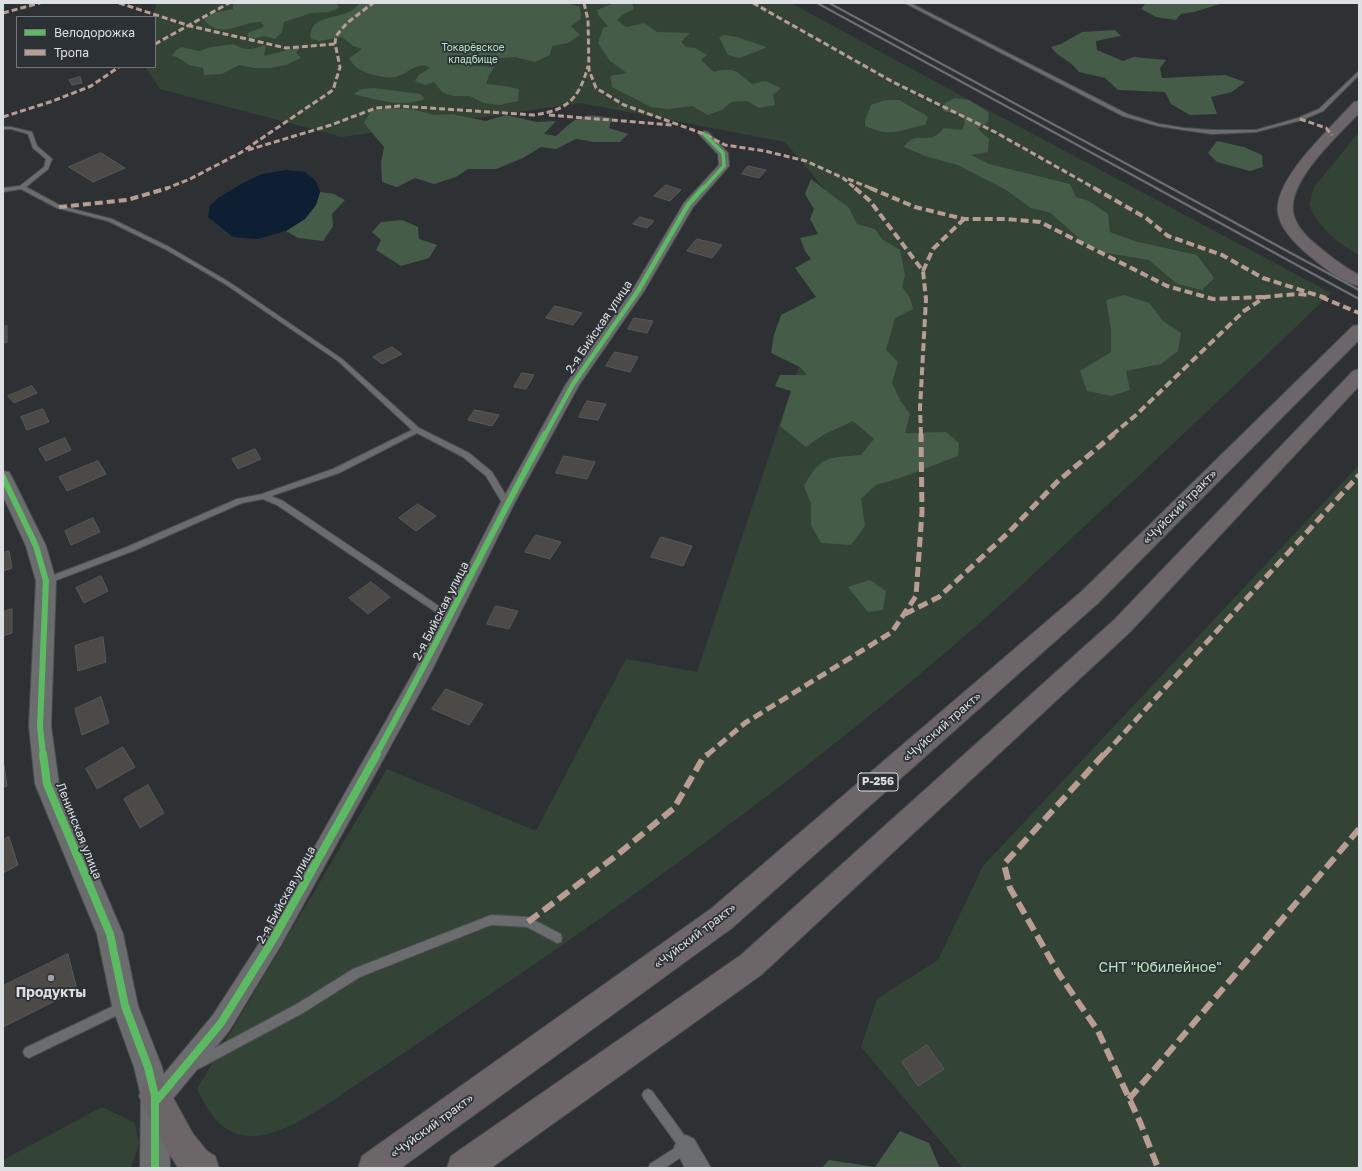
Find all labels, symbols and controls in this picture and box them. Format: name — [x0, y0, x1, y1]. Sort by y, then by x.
legend — [16, 16, 156, 68]
text: Велодорожка — [54, 25, 135, 40]
park label: Токарёвское кладбище — [442, 42, 504, 66]
text: Тропа — [54, 45, 89, 60]
street label: 2-я Бийская улица — [563, 278, 635, 376]
street label: «Чуйский тракт» — [1140, 467, 1220, 547]
street label: 2-я Бийская улица — [410, 559, 472, 663]
street label: «Чуйский тракт» — [900, 689, 984, 765]
road number: Р-256 — [858, 773, 898, 791]
street label: Ленинская улица — [53, 781, 105, 881]
street label: 2-я Бийская улица — [253, 844, 319, 946]
street label: «Чуйский тракт» — [651, 900, 739, 972]
park label: СНТ "Юбилейное" — [1098, 960, 1222, 976]
marker: Продукты — [46, 973, 56, 983]
place label: Продукты — [16, 985, 86, 1001]
street label: «Чуйский тракт» — [388, 1091, 476, 1161]

